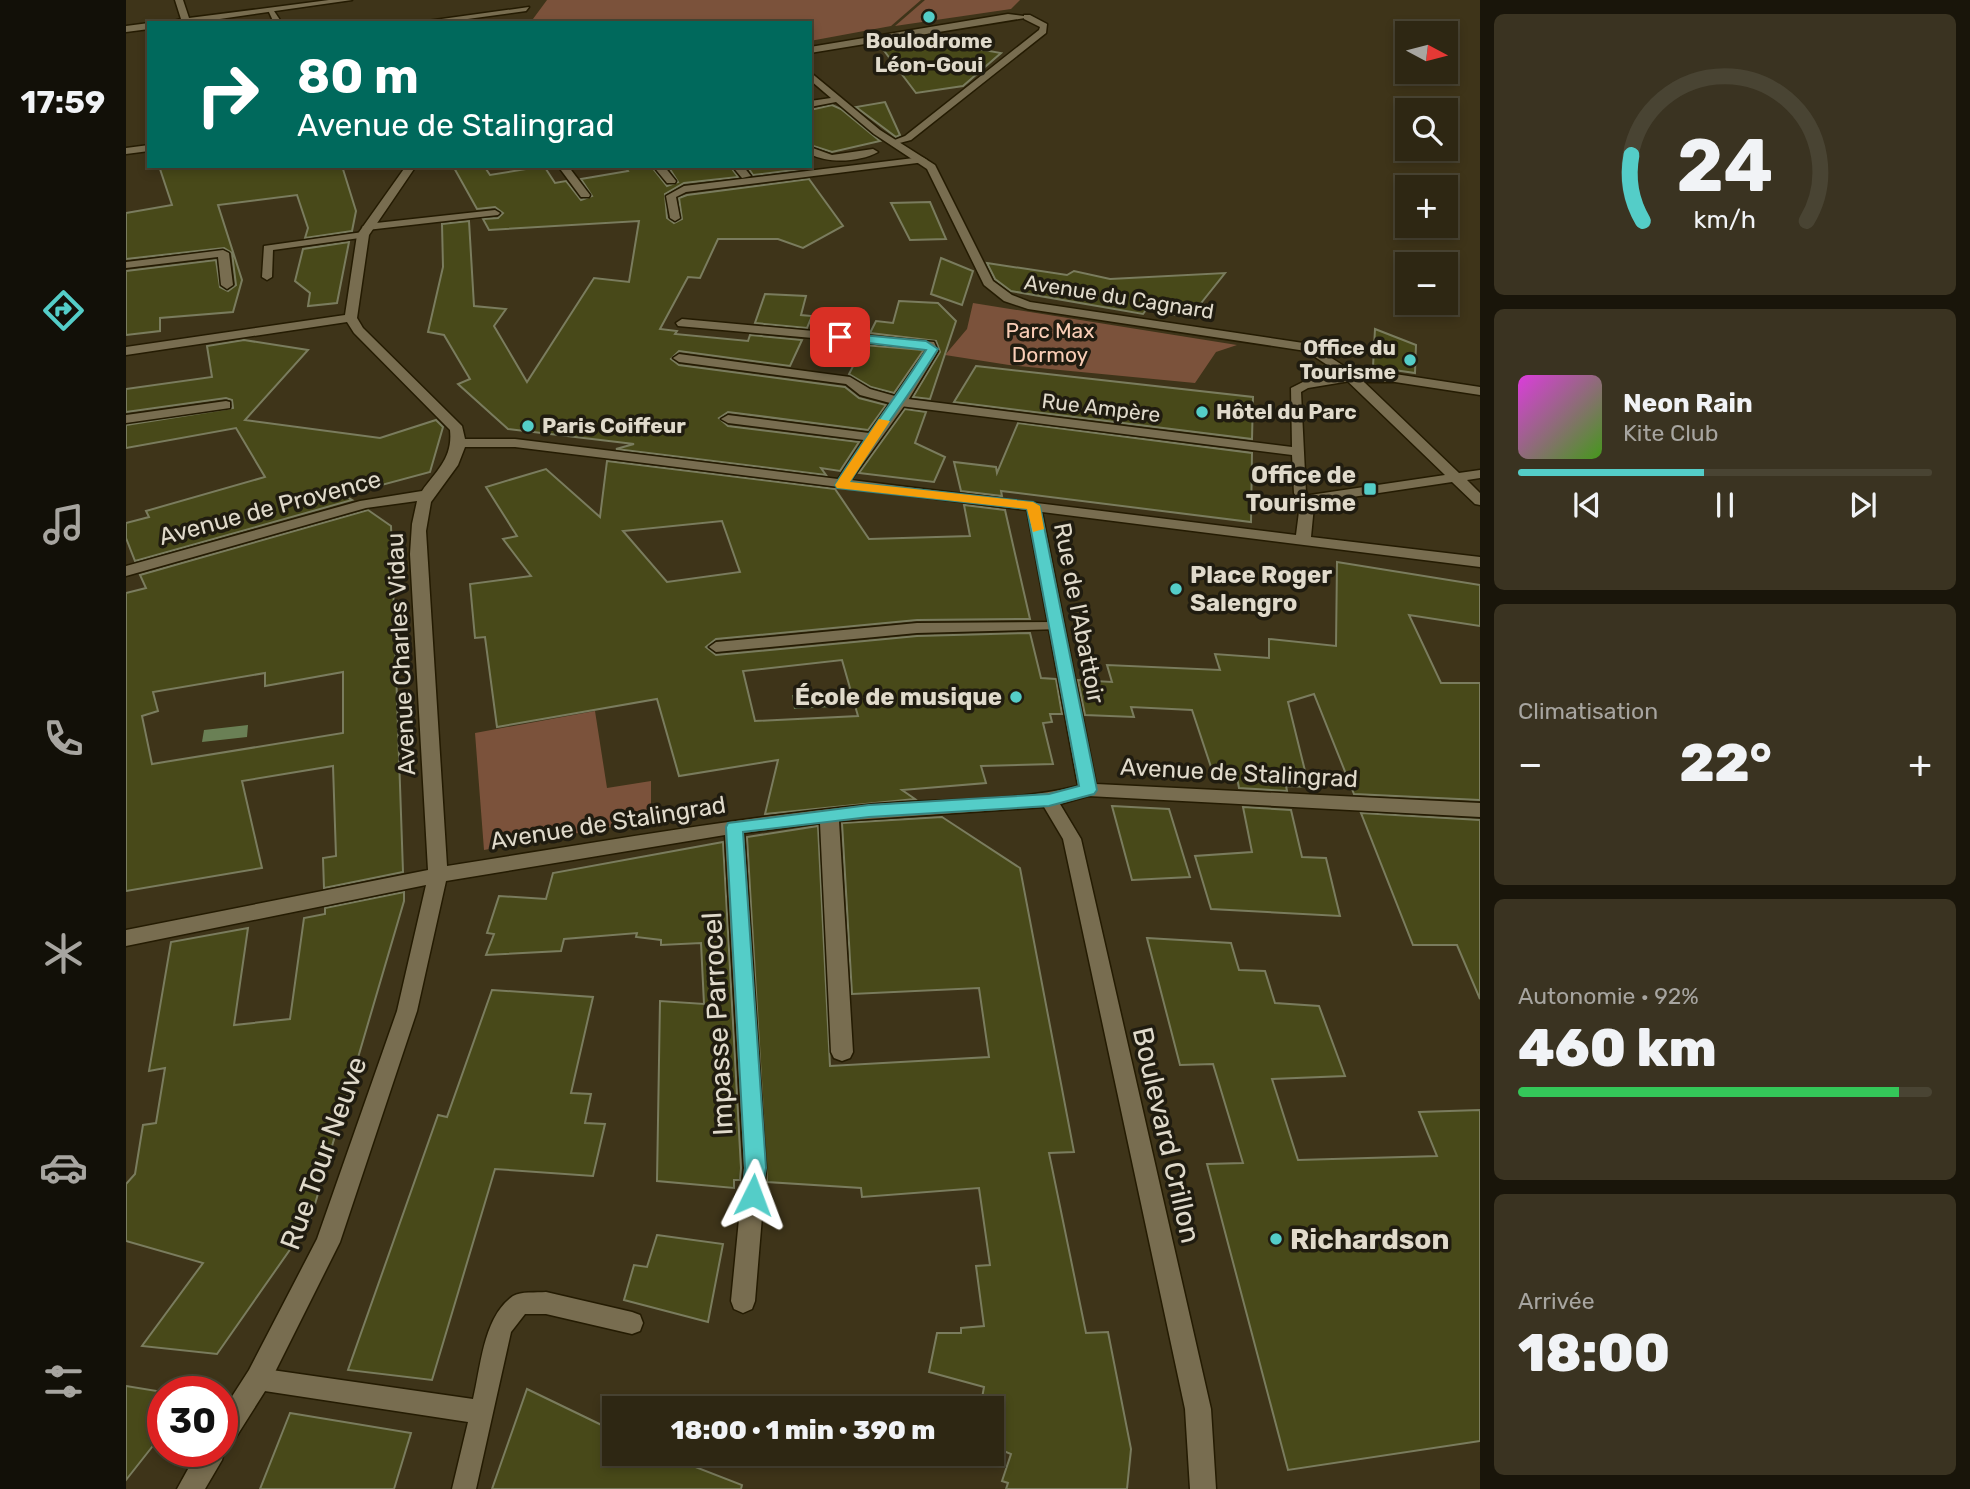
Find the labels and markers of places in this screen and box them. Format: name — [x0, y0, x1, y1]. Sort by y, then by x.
marker: Boulodrome Léon-Goui — [921, 9, 937, 25]
place label: Boulodrome Léon-Goui — [865, 28, 993, 77]
pin — [810, 307, 870, 367]
place label: Office du Tourisme — [1299, 335, 1396, 384]
marker: Office du Tourisme — [1402, 352, 1418, 368]
place label: Hôtel du Parc — [1216, 399, 1357, 424]
marker: Hôtel du Parc — [1194, 404, 1210, 420]
place label: Paris Coiffeur — [542, 413, 686, 438]
marker: Paris Coiffeur — [520, 418, 536, 434]
place label: Office de Tourisme — [1246, 461, 1356, 517]
marker: Office de Tourisme — [1362, 481, 1378, 497]
place label: Place Roger Salengro — [1190, 561, 1332, 617]
marker: Place Roger Salengro — [1168, 581, 1184, 597]
place label: École de musique — [795, 683, 1002, 711]
marker: École de musique — [1008, 689, 1024, 705]
place label: Richardson — [1290, 1223, 1449, 1256]
marker: Richardson — [1268, 1231, 1284, 1247]

